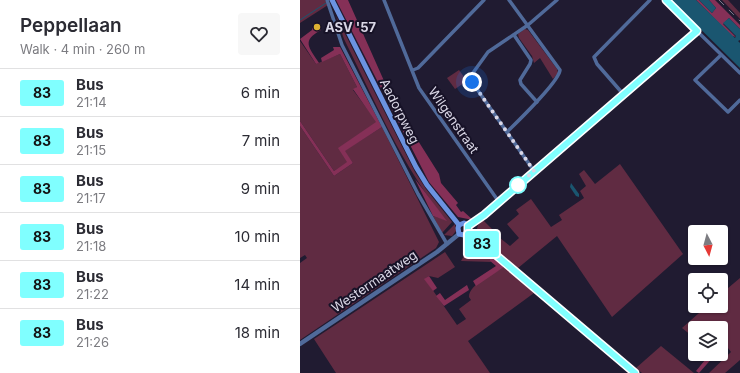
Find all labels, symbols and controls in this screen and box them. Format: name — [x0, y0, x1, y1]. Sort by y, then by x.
button: heart — [238, 13, 280, 55]
text: Peppellaan — [20, 14, 122, 37]
place label: ASV '57 — [325, 19, 377, 35]
marker: ASV '57 — [312, 22, 322, 32]
text: Walk · 4 min · 260 m — [20, 41, 145, 57]
your location — [462, 72, 482, 92]
text: Bus — [76, 75, 104, 94]
street label: Aadorpweg — [377, 76, 423, 146]
text: 6 min — [241, 83, 280, 102]
text: 83 — [33, 84, 51, 101]
street label: Wilgenstraat — [425, 84, 483, 156]
text: 21:14 — [76, 94, 107, 110]
text: Bus — [76, 123, 104, 142]
text: 7 min — [242, 131, 280, 150]
text: 83 — [33, 132, 51, 149]
text: 21:15 — [76, 142, 106, 158]
text: Bus — [76, 171, 104, 190]
unlabelled marker — [509, 176, 527, 194]
text: 9 min — [241, 179, 280, 198]
text: 83 — [33, 180, 51, 197]
text: 21:17 — [76, 190, 106, 206]
text: Bus — [76, 219, 104, 238]
north arrow — [688, 225, 728, 265]
map controls — [688, 225, 728, 361]
text: 10 min — [235, 227, 280, 246]
text: 83 — [33, 228, 51, 245]
line badge: 83 — [464, 231, 500, 257]
text: 83 — [473, 235, 491, 252]
text: 21:18 — [76, 238, 106, 254]
street label: Westermaatweg — [328, 246, 420, 316]
text: Bus — [76, 267, 104, 286]
button: locate — [688, 273, 728, 313]
text: 14 min — [234, 275, 280, 294]
text: 83 — [33, 276, 51, 293]
text: 21:22 — [76, 286, 109, 302]
text: Bus — [76, 315, 104, 334]
button: layers — [688, 321, 728, 361]
text: 18 min — [235, 323, 280, 342]
text: 83 — [33, 324, 51, 341]
text: 21:26 — [76, 334, 109, 350]

